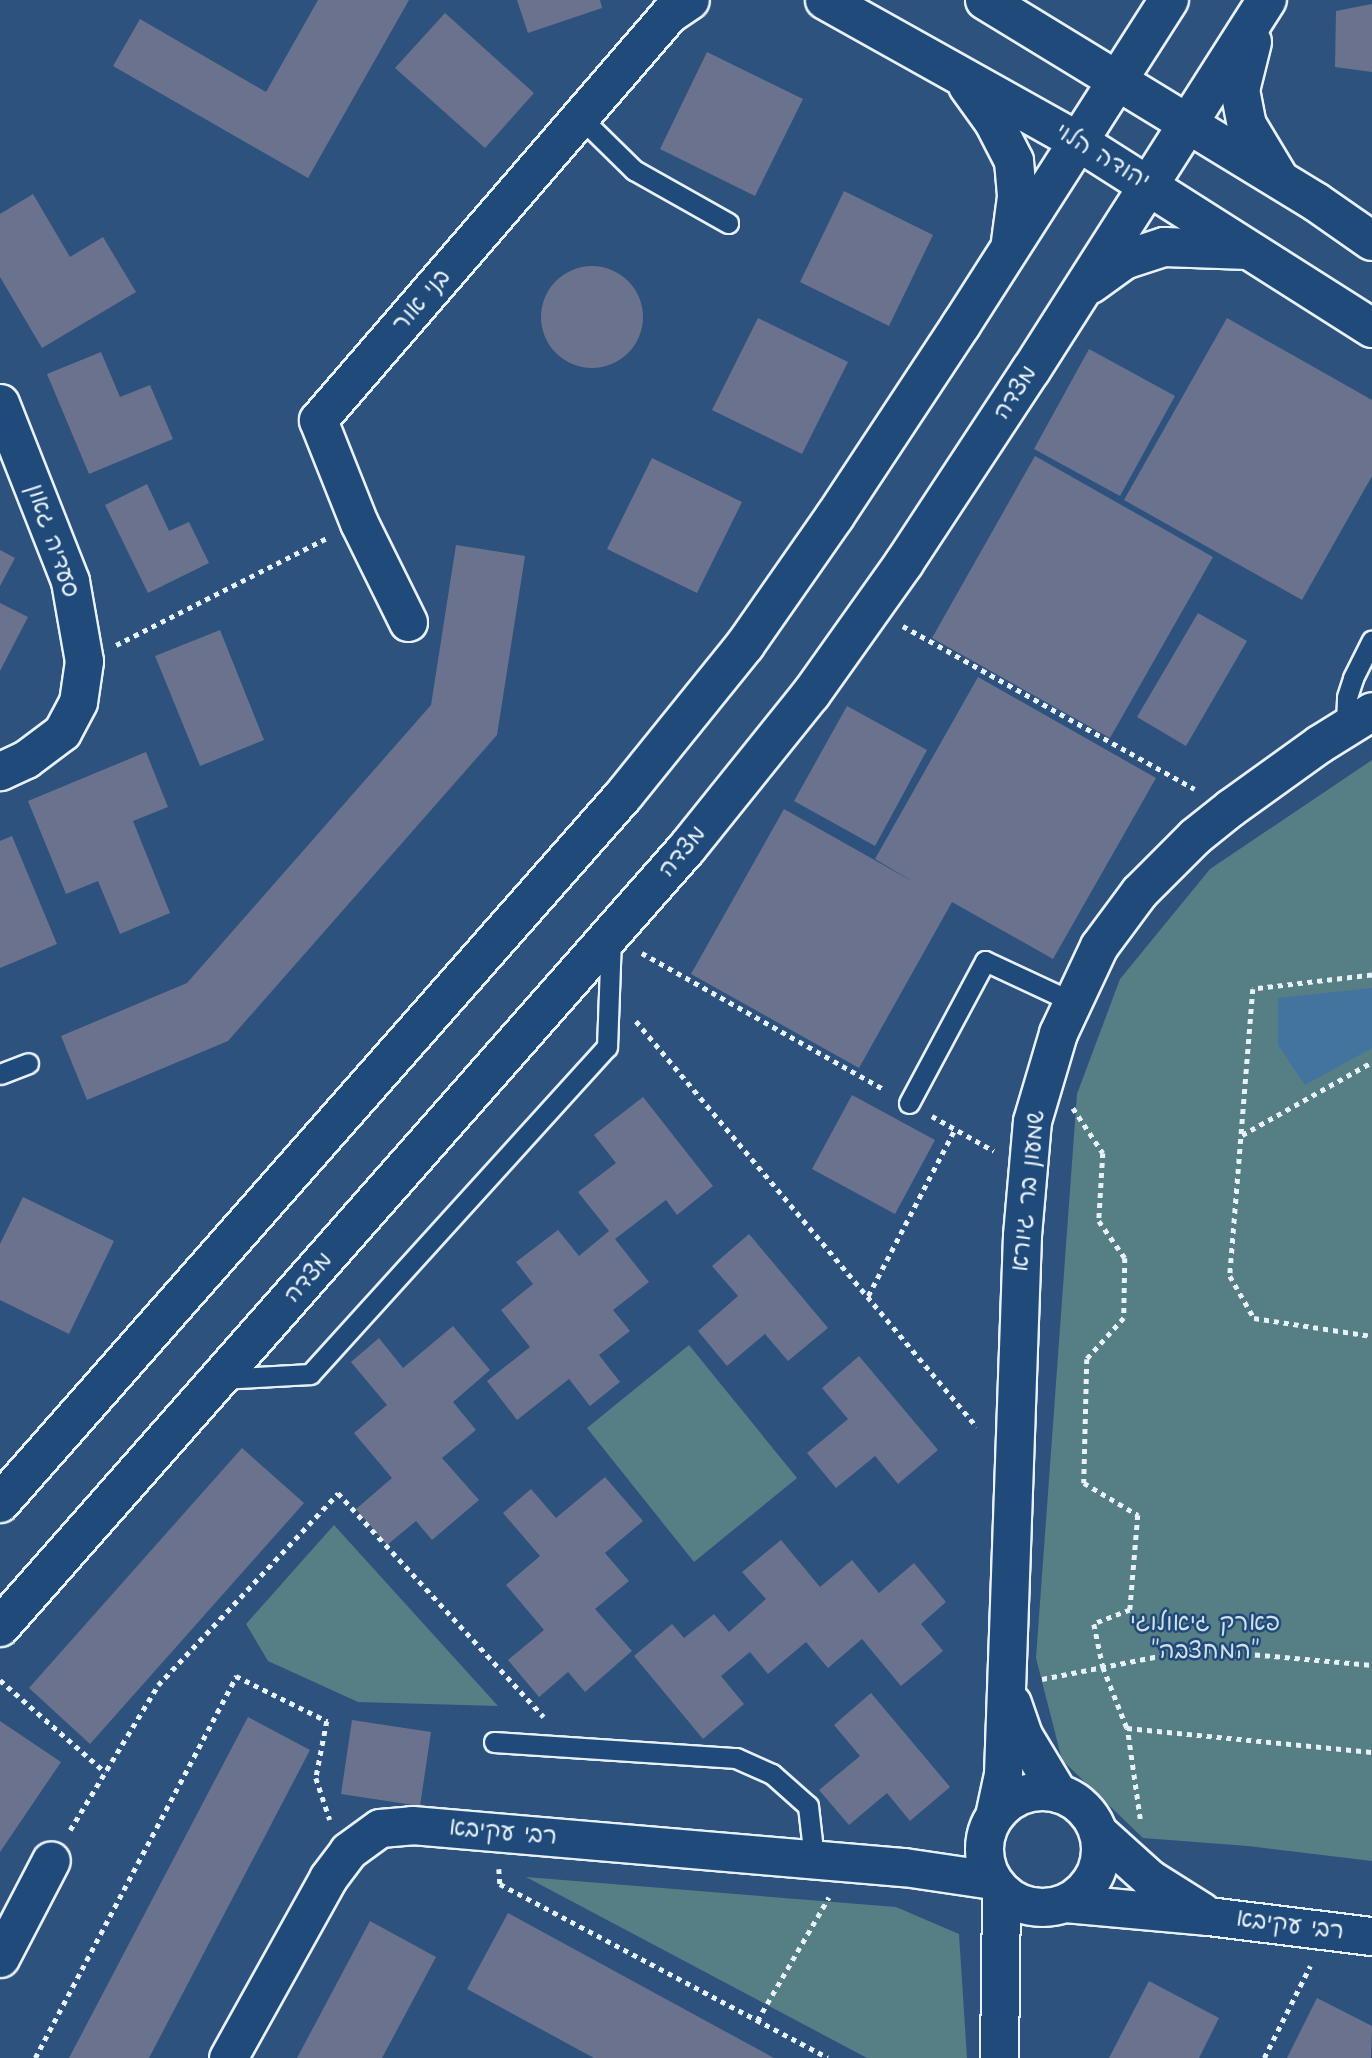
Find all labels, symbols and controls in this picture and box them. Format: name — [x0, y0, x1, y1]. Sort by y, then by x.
street label: יהודה הלוי — [1050, 118, 1154, 196]
street label: בני אור — [387, 263, 457, 339]
street label: מצדה — [988, 360, 1044, 426]
street label: סעדיה גאון — [19, 480, 85, 602]
street label: מצדה — [653, 820, 713, 884]
street label: שמעון בר גיורא — [1006, 1109, 1052, 1273]
street label: מצדה — [279, 1246, 339, 1310]
park label: פארק גיאולוגי "המחצבה" — [1130, 1610, 1280, 1666]
street label: רבי עקיבא — [448, 1814, 558, 1852]
street label: רבי עקיבא — [1235, 1905, 1345, 1947]

